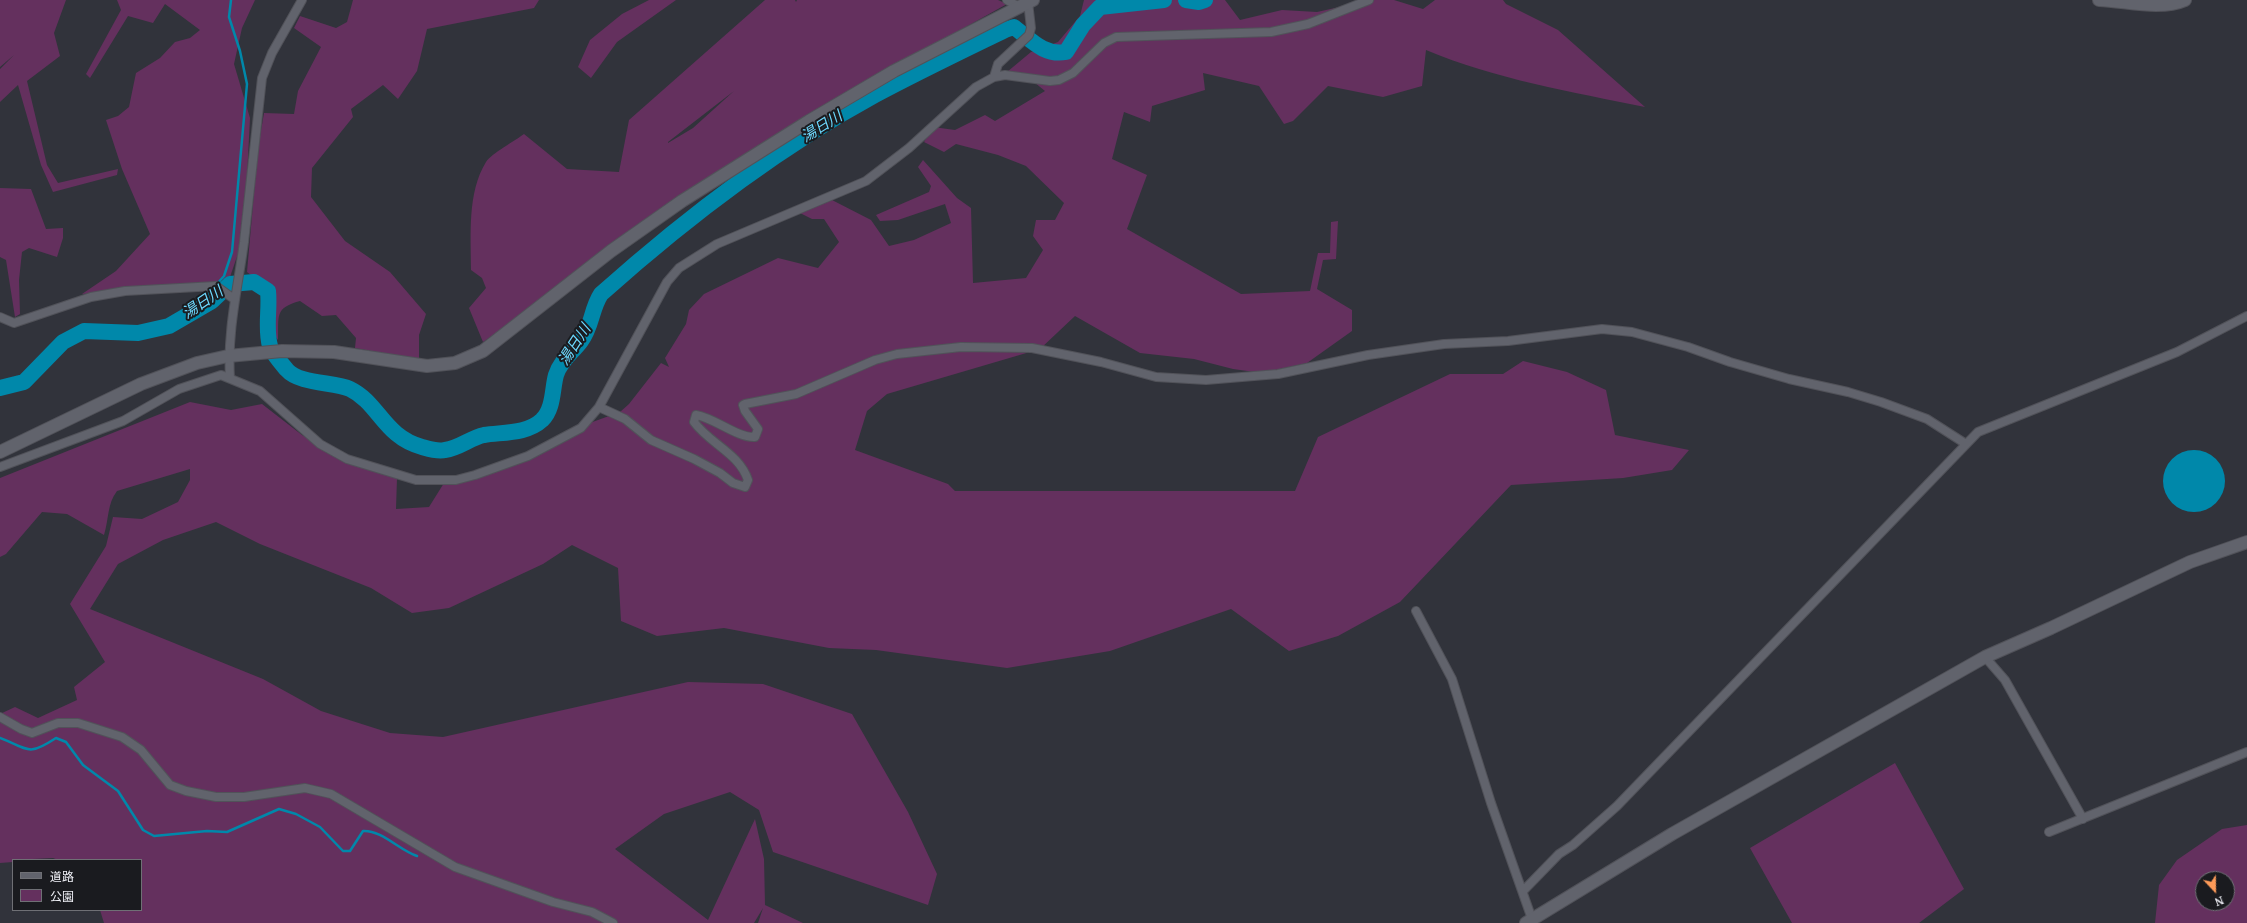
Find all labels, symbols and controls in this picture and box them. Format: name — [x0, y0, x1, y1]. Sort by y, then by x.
water label: 湯日川 — [798, 107, 846, 147]
water label: 湯日川 — [179, 283, 227, 323]
water label: 湯日川 — [555, 321, 595, 369]
legend — [12, 859, 142, 911]
text: 道路 — [50, 869, 74, 884]
north arrow — [2195, 871, 2235, 911]
text: 公園 — [50, 889, 74, 904]
text: N — [2213, 893, 2226, 909]

